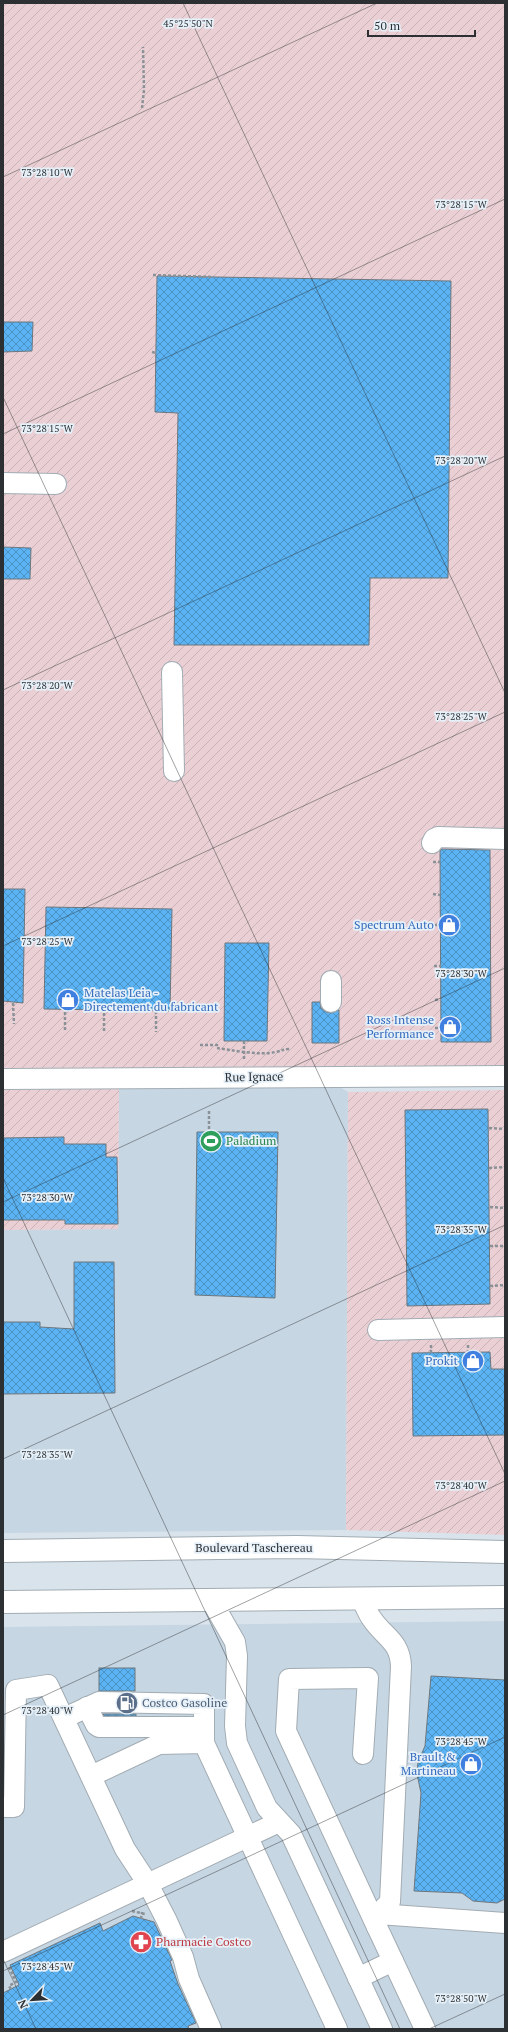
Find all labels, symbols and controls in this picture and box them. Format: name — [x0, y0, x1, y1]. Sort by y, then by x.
scale bar — [368, 12, 475, 38]
text: 45°25'50"N — [163, 17, 213, 30]
text: 50 m — [374, 18, 401, 33]
text: 73°28'10"W — [21, 166, 73, 179]
text: 73°28'15"W — [435, 198, 487, 211]
text: 73°28'15"W — [21, 422, 73, 435]
text: 73°28'20"W — [435, 454, 487, 467]
text: 73°28'20"W — [21, 679, 73, 692]
text: 73°28'25"W — [435, 710, 487, 723]
shop icon: Spectrum Auto — [436, 912, 462, 938]
place label: Spectrum Auto — [354, 917, 434, 932]
text: 73°28'25"W — [21, 935, 73, 948]
text: 73°28'30"W — [435, 967, 487, 980]
place label: Matelas Leia - Directement du fabricant — [84, 985, 219, 1014]
shop icon: Matelas Leia - Directement du fabricant — [55, 987, 81, 1013]
place label: Ross Intense Performance — [366, 1012, 434, 1041]
shop icon: Ross Intense Performance — [437, 1014, 463, 1040]
street label: Rue Ignace — [225, 1068, 283, 1085]
sports icon: Paladium — [198, 1128, 224, 1154]
place label: Paladium — [226, 1133, 277, 1148]
text: 73°28'30"W — [21, 1191, 73, 1204]
text: 73°28'35"W — [435, 1223, 487, 1236]
shop icon: Prokit — [460, 1348, 486, 1374]
place label: Prokit — [425, 1353, 459, 1368]
text: 73°28'35"W — [21, 1448, 73, 1461]
text: 73°28'40"W — [435, 1479, 487, 1492]
street label: Boulevard Taschereau — [195, 1540, 313, 1555]
fuel station icon: Costco Gasoline — [114, 1690, 140, 1716]
place label: Costco Gasoline — [142, 1695, 227, 1710]
text: 73°28'40"W — [21, 1704, 73, 1717]
text: 73°28'45"W — [435, 1735, 487, 1748]
place label: Brault & Martineau — [401, 1749, 457, 1778]
shop icon: Brault & Martineau — [458, 1751, 484, 1777]
pharmacy icon: Pharmacie Costco — [128, 1929, 154, 1955]
place label: Pharmacie Costco — [156, 1934, 252, 1949]
text: 73°28'45"W — [21, 1960, 73, 1973]
north arrow — [12, 1980, 52, 2020]
text: 73°28'50"W — [435, 1992, 487, 2005]
text: N — [15, 1997, 31, 2011]

